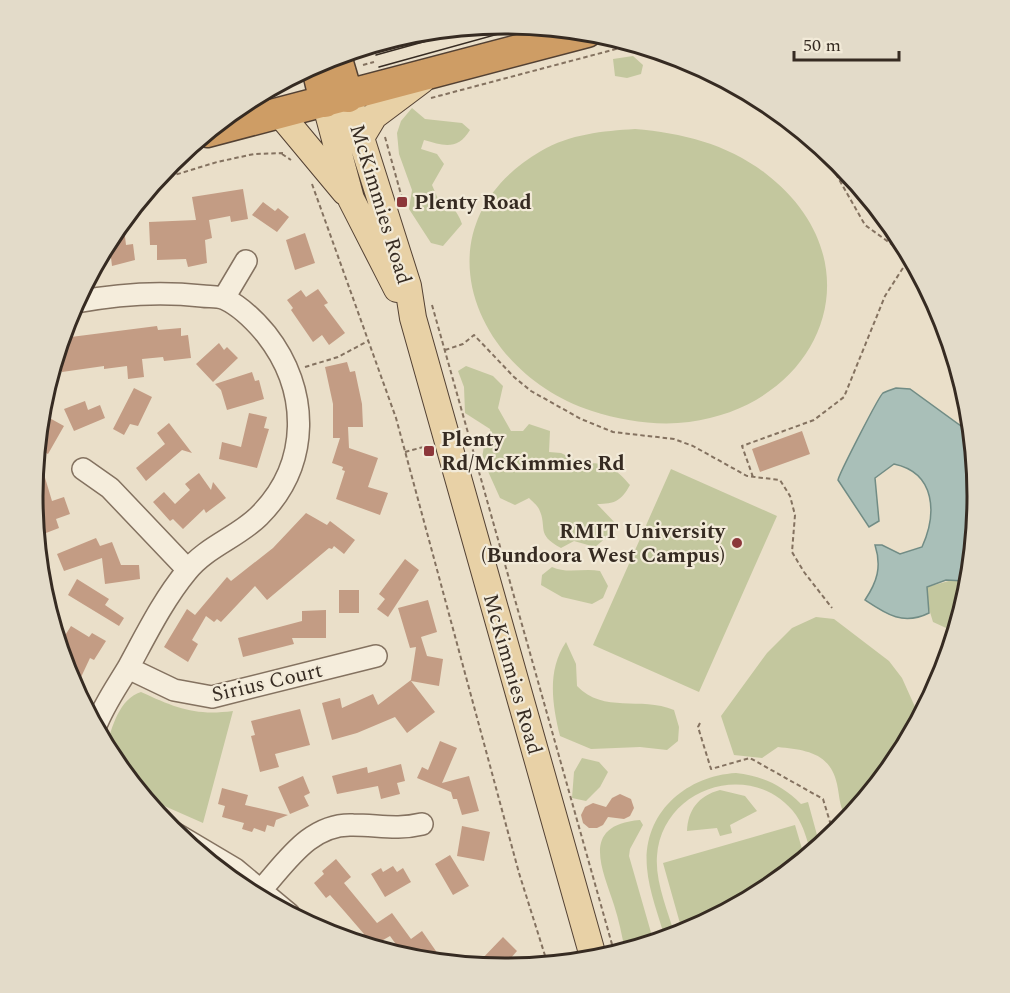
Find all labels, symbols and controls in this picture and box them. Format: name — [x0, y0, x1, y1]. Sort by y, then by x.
scale bar — [794, 24, 899, 62]
text: 50 m — [803, 32, 841, 59]
street label: McKimmies Road — [340, 120, 420, 288]
place label: Plenty Road — [414, 187, 532, 219]
marker: Plenty Road — [395, 195, 409, 209]
place label: Plenty Rd/McKimmies Rd — [441, 424, 625, 480]
marker: Plenty Rd/McKimmies Rd — [422, 444, 436, 458]
place label: RMIT University (Bundoora West Campus) — [481, 516, 726, 572]
marker: RMIT University (Bundoora West Campus) — [730, 536, 744, 550]
street label: McKimmies Road — [474, 590, 550, 759]
street label: Sirius Court — [209, 655, 326, 711]

